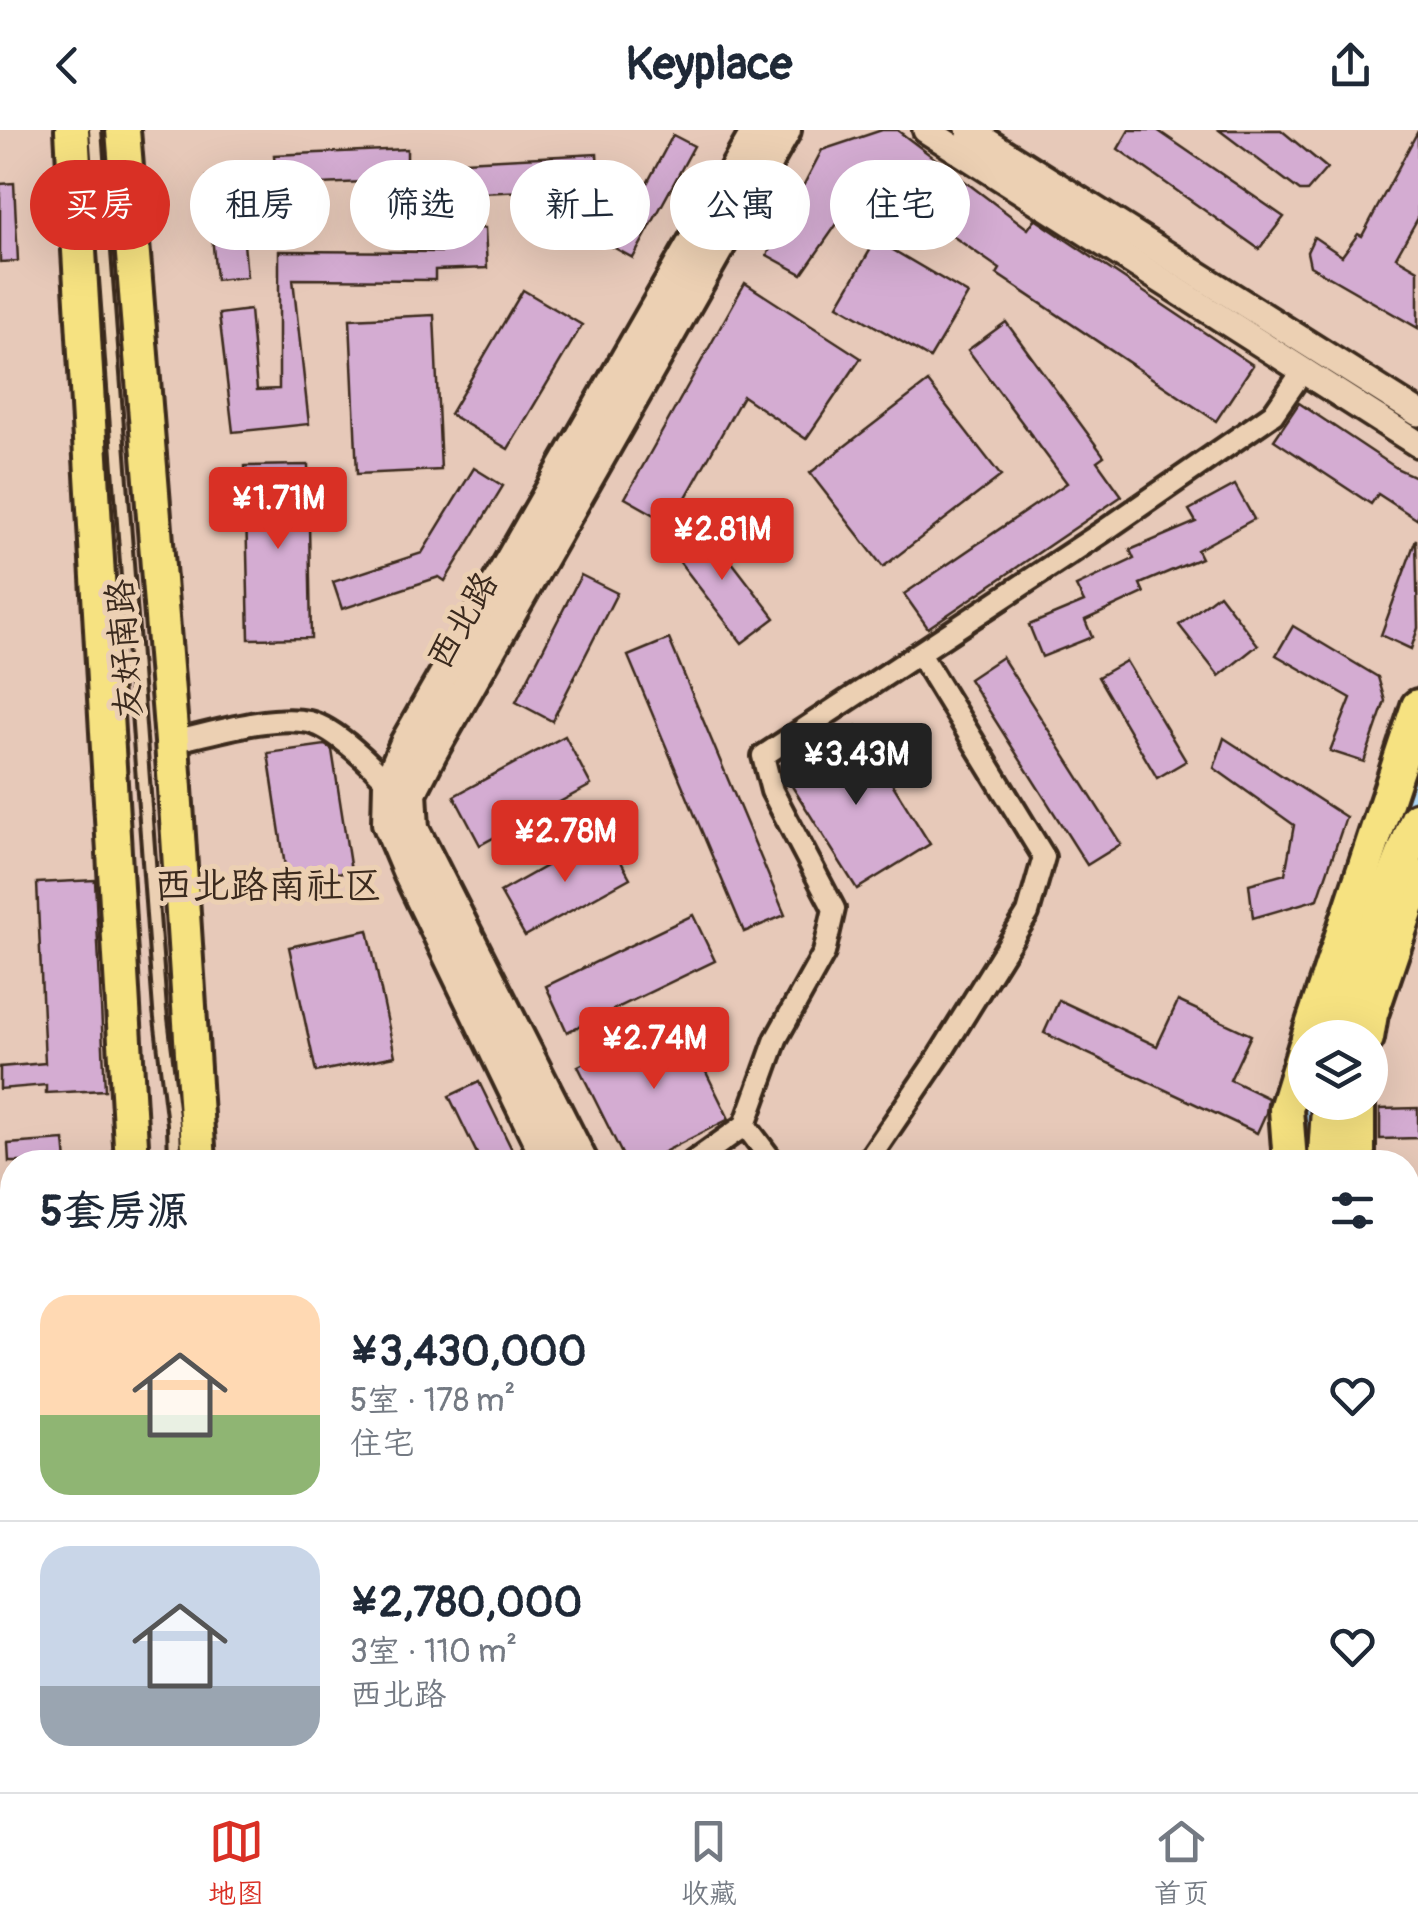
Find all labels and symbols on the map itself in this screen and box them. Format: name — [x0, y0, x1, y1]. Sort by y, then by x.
pin: ¥1.71M — [197, 467, 359, 552]
pin: ¥2.81M — [641, 498, 803, 583]
street label: 西北路 — [418, 564, 508, 677]
street label: 友好南路 — [98, 578, 152, 720]
pin: ¥3.43M — [775, 723, 937, 808]
pin: ¥2.78M — [484, 800, 646, 885]
district label: 西北路南社区 — [154, 862, 382, 910]
pin: ¥2.74M — [573, 1007, 735, 1092]

